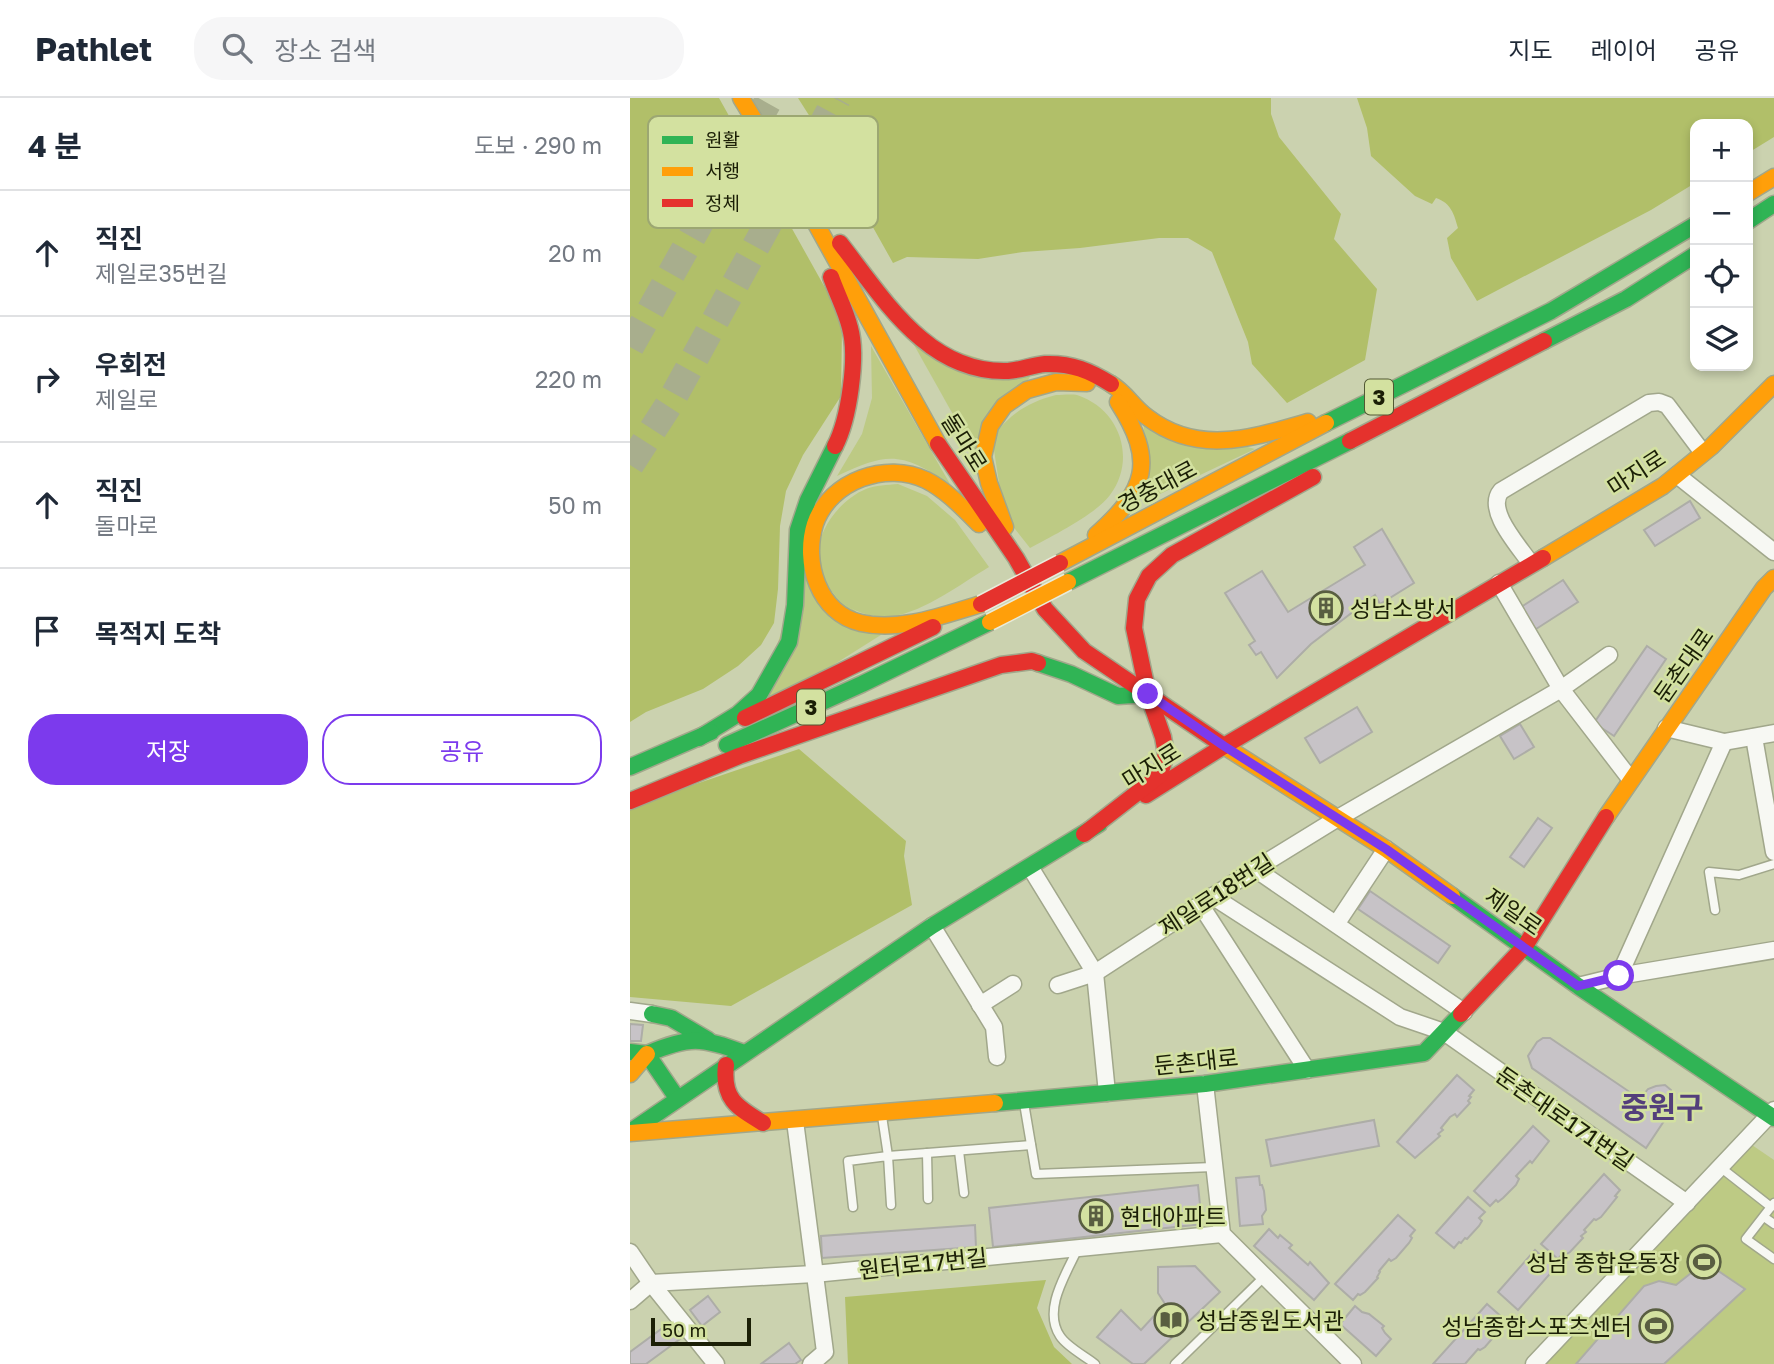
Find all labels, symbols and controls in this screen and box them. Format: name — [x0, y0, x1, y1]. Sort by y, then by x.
search box — [194, 17, 684, 80]
text: Pathlet — [35, 29, 152, 68]
icon: search — [218, 29, 256, 67]
text: 장소 검색 — [274, 35, 377, 66]
text: 지도 — [1508, 35, 1553, 64]
text: 레이어 — [1591, 35, 1657, 64]
text: 공유 — [1695, 35, 1739, 64]
legend — [648, 116, 878, 228]
map controls — [1690, 119, 1753, 371]
button: + — [1690, 119, 1753, 182]
text: 4 분 — [28, 128, 82, 164]
text: 원활 — [705, 128, 740, 151]
text: 도보 · 290 m — [474, 131, 602, 159]
text: 서행 — [705, 159, 740, 182]
button: − — [1690, 182, 1753, 245]
text: 정체 — [705, 191, 740, 214]
text: 직진 — [95, 223, 143, 254]
icon: ahead — [28, 234, 66, 272]
text: 20 m — [548, 239, 602, 267]
button: locate — [1690, 245, 1753, 308]
text: 제일로35번길 — [95, 259, 228, 287]
button: layers — [1690, 308, 1753, 371]
text: 우회전 — [95, 349, 167, 380]
icon: right — [28, 360, 66, 398]
text: 220 m — [535, 365, 602, 393]
road number: 3 — [1365, 380, 1393, 414]
text: 제일로 — [95, 385, 158, 413]
street label: 돌마로 — [936, 408, 994, 476]
street label: 마지로 — [1602, 443, 1670, 501]
street label: 경충대로 — [1113, 454, 1201, 518]
text: 직진 — [95, 475, 143, 506]
icon: ahead — [28, 486, 66, 524]
text: 50 m — [548, 491, 602, 519]
text: 돌마로 — [95, 511, 158, 539]
building icon: 성남소방서 — [1307, 589, 1345, 627]
place label: 성남소방서 — [1350, 594, 1456, 622]
icon: arrive — [28, 612, 66, 650]
text: 목적지 도착 — [95, 618, 221, 649]
street label: 둔촌대로 — [1647, 622, 1719, 708]
route end — [1132, 678, 1163, 709]
road number: 3 — [797, 690, 825, 724]
button: 저장 — [28, 714, 308, 785]
button: 공유 — [322, 714, 602, 785]
street label: 마지로 — [1117, 736, 1185, 794]
street label: 제일로18번길 — [1153, 847, 1279, 941]
street label: 제일로 — [1480, 881, 1548, 941]
route start — [1603, 960, 1634, 991]
street label: 둔촌대로 — [1152, 1043, 1240, 1079]
street label: 둔촌대로171번길 — [1491, 1060, 1639, 1176]
district label: 중원구 — [1621, 1089, 1703, 1125]
building icon: 현대아파트 — [1077, 1197, 1115, 1235]
place label: 현대아파트 — [1120, 1202, 1226, 1230]
street label: 원터로17번길 — [857, 1242, 989, 1284]
sports icon: 성남 종합운동장 — [1685, 1243, 1723, 1281]
place label: 성남 종합운동장 — [1526, 1248, 1680, 1276]
library icon: 성남중원도서관 — [1152, 1301, 1190, 1339]
place label: 성남중원도서관 — [1196, 1306, 1344, 1334]
sports icon: 성남종합스포츠센터 — [1637, 1307, 1675, 1345]
place label: 성남종합스포츠센터 — [1442, 1312, 1632, 1340]
scale bar — [651, 1315, 751, 1347]
text: 50 m — [662, 1318, 706, 1341]

